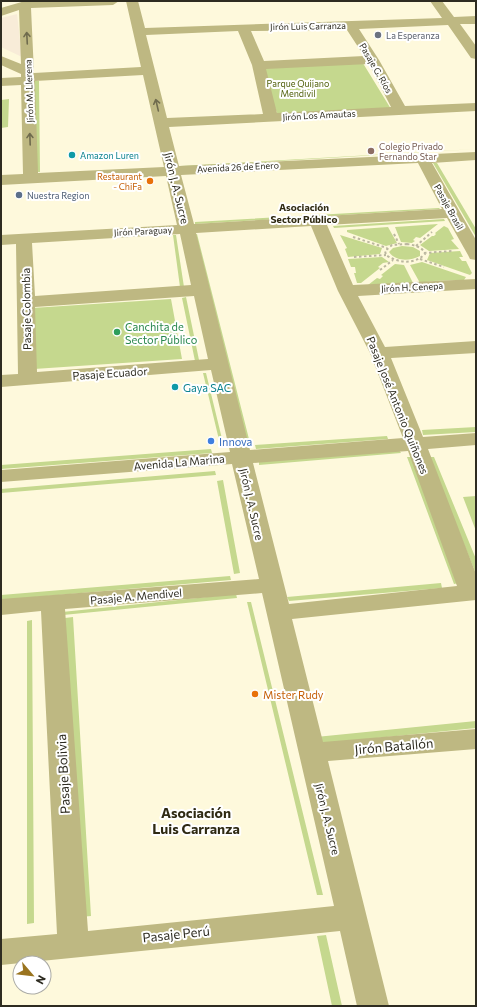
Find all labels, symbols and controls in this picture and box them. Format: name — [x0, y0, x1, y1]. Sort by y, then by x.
street label: Jirón Luis Carranza — [270, 20, 346, 32]
marker: La Esperanza — [373, 30, 383, 40]
place label: La Esperanza — [386, 30, 440, 41]
one-way arrow — [23, 32, 31, 45]
street label: Pasaje G. Ríos — [357, 41, 395, 95]
street label: Jirón M. Llerena — [22, 59, 36, 123]
park label: Parque Quijano Mendivil — [267, 78, 329, 99]
one-way arrow — [152, 99, 160, 112]
street label: Jirón Los Amautas — [282, 108, 356, 122]
one-way arrow — [27, 133, 34, 146]
place label: Colegio Privado Fernando Star — [379, 141, 443, 162]
marker: Colegio Privado Fernando Star — [366, 146, 376, 156]
marker: Amazon Luren — [67, 150, 77, 160]
place label: Amazon Luren — [80, 150, 139, 161]
street label: Jirón J. A. Sucre — [161, 151, 192, 226]
street label: Avenida 26 de Enero — [197, 159, 279, 175]
place label: Restaurant - ChiFa — [97, 171, 142, 192]
marker: Restaurant - ChiFa — [145, 176, 155, 186]
street label: Pasaje Brasil — [432, 182, 466, 232]
marker: Nuestra Region — [14, 190, 24, 200]
place label: Nuestra Region — [27, 190, 89, 201]
district label: Asociación Sector Público — [271, 201, 337, 225]
street label: Jirón Paraguay — [114, 224, 173, 238]
street label: Pasaje Colombia — [19, 268, 33, 350]
street label: Jirón H. Cenepa — [381, 280, 444, 294]
place label: Canchita de Sector Público — [125, 320, 198, 346]
marker: Canchita de Sector Público — [112, 327, 122, 337]
street label: Pasaje José Antonio Quiñones — [363, 334, 432, 476]
street label: Pasaje Ecuador — [72, 364, 149, 382]
place label: Gaya SAC — [183, 381, 231, 394]
marker: Gaya SAC — [170, 382, 180, 392]
place label: Innova — [219, 435, 252, 448]
marker: Innova — [206, 436, 216, 446]
street label: Avenida La Marina — [133, 452, 225, 472]
street label: Jirón J. A. Sucre — [236, 467, 267, 542]
street label: Pasaje A. Mendivel — [89, 586, 183, 606]
place label: Mister Rudy — [263, 688, 324, 701]
marker: Mister Rudy — [250, 689, 260, 699]
street label: Pasaje Bolivia — [53, 734, 73, 814]
street label: Jirón Batallón — [354, 735, 434, 757]
street label: Jirón J. A. Sucre — [312, 782, 343, 857]
district label: Asociación Luis Carranza — [152, 804, 240, 837]
street label: Pasaje Perú — [142, 923, 210, 945]
north arrow — [12, 955, 52, 995]
text: N — [34, 973, 49, 987]

